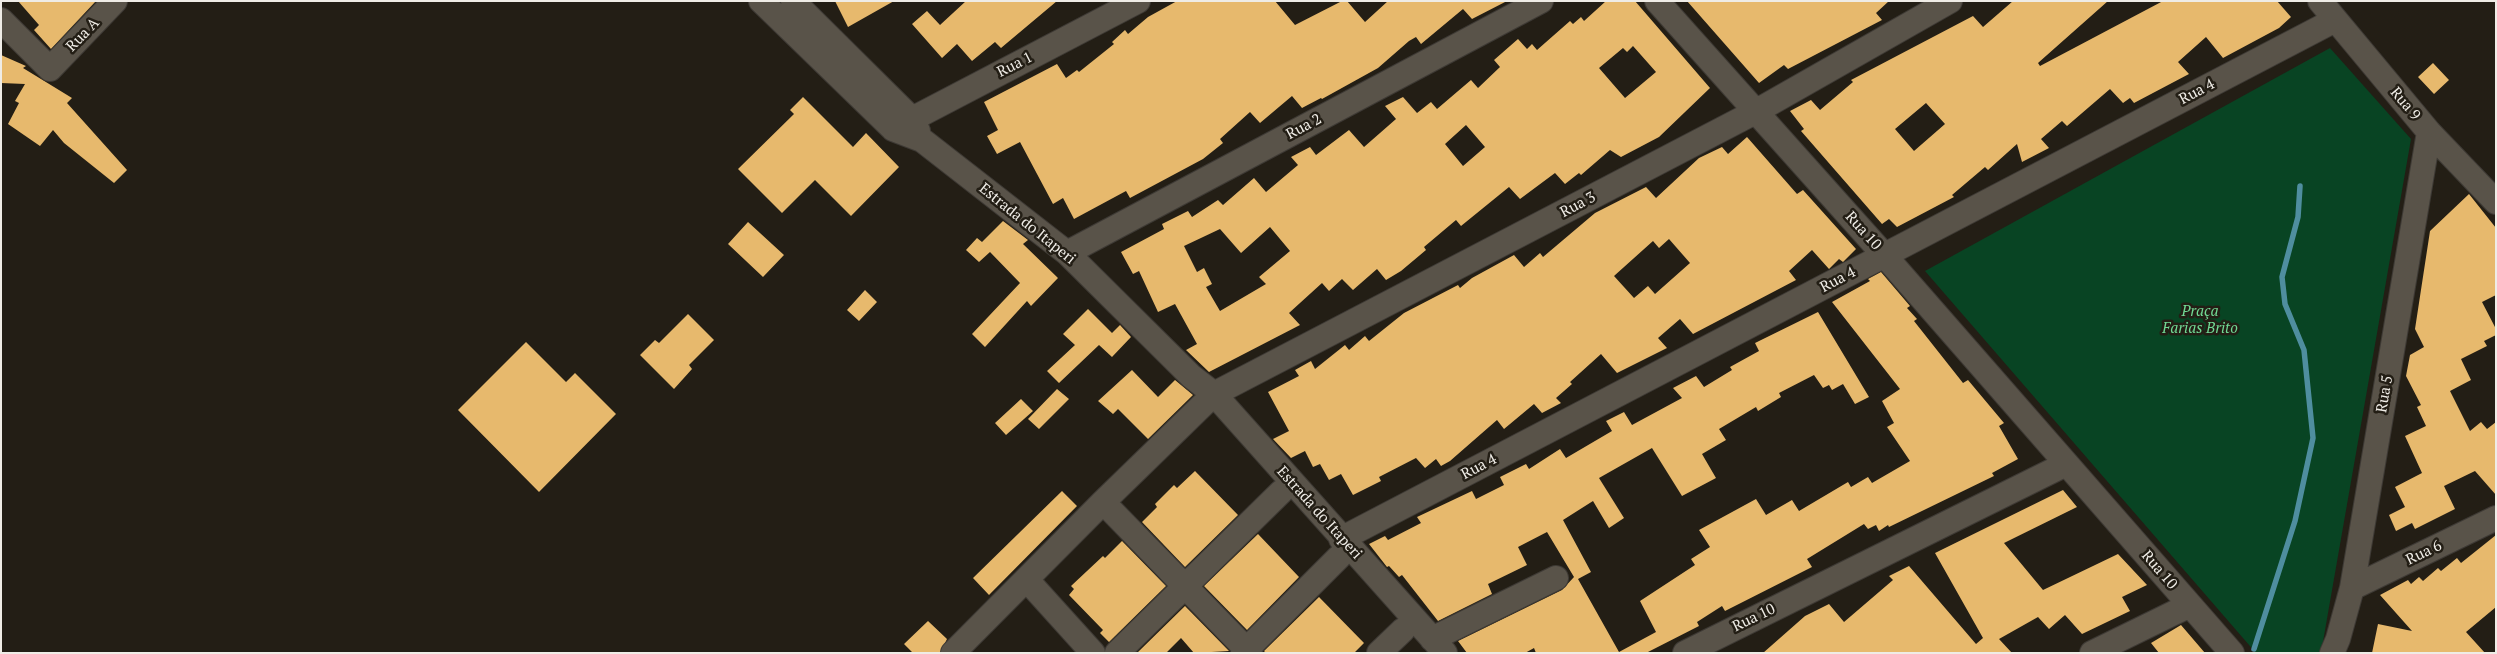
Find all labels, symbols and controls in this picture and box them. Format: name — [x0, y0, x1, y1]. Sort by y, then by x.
street label: Rua A — [63, 14, 103, 56]
street label: Rua 1 — [994, 48, 1036, 82]
street label: Rua 4 — [2176, 75, 2218, 109]
street label: Rua 9 — [2386, 84, 2424, 124]
street label: Rua 2 — [1283, 110, 1325, 144]
street label: Estrada do Itaperi — [975, 180, 1079, 268]
street label: Rua 3 — [1557, 188, 1599, 222]
street label: Rua 10 — [1841, 208, 1885, 254]
street label: Rua 4 — [1817, 263, 1859, 297]
park label: Praça Farias Brito — [2162, 303, 2238, 338]
street label: Rua 5 — [2373, 374, 2397, 414]
street label: Rua 4 — [1458, 450, 1500, 484]
street label: Estrada do Itaperi — [1273, 463, 1365, 563]
street label: Rua 6 — [2403, 537, 2445, 569]
street label: Rua 10 — [2137, 547, 2181, 593]
street label: Rua 10 — [1730, 600, 1778, 636]

